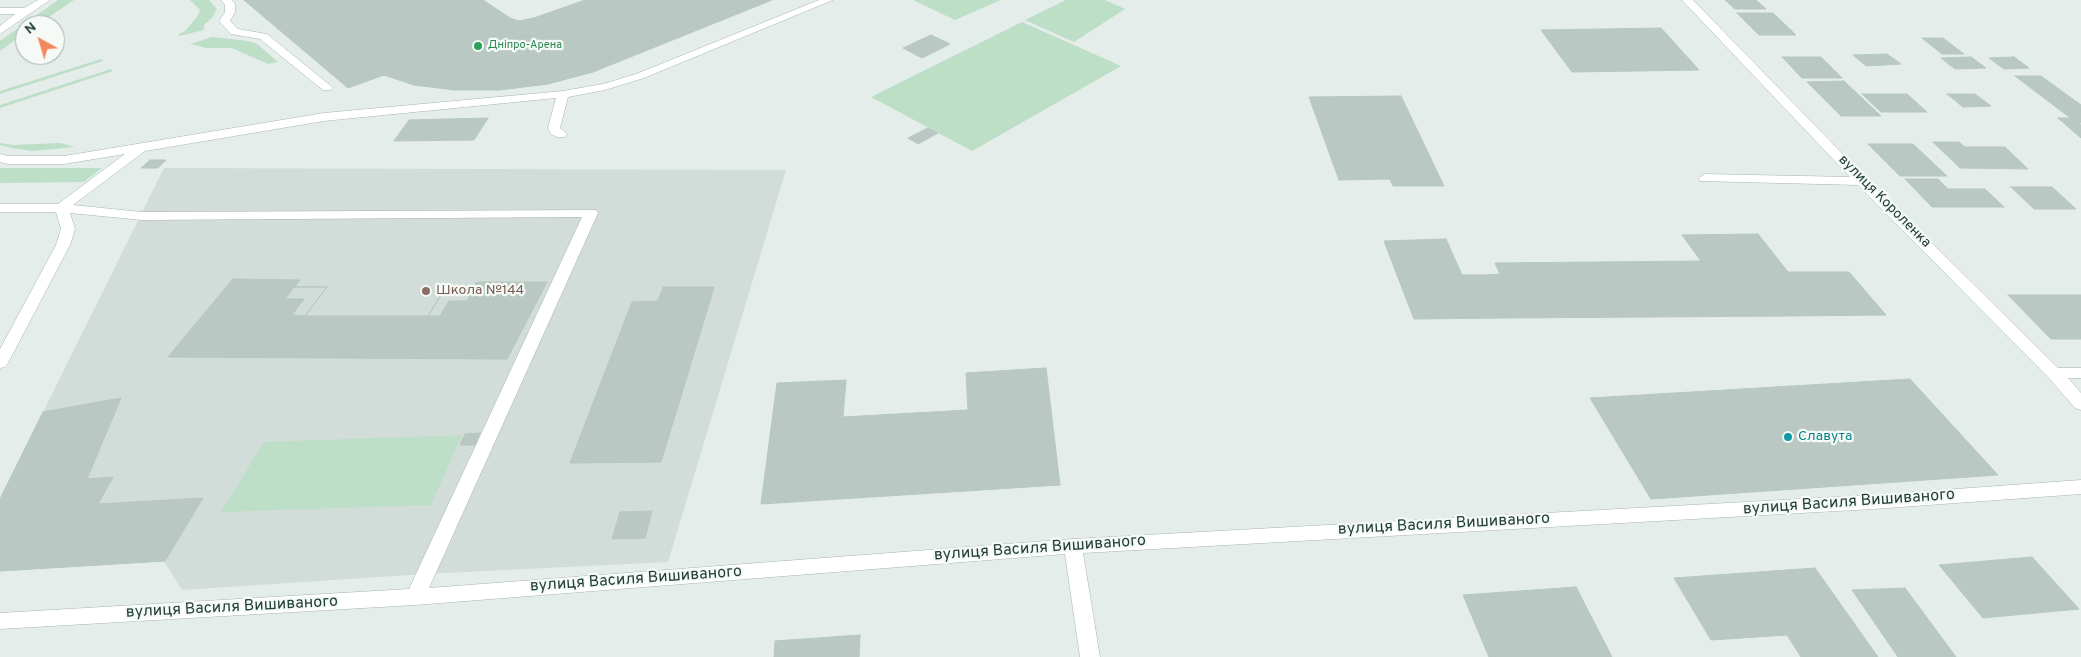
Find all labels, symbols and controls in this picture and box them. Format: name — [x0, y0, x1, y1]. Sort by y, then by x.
north arrow — [15, 15, 65, 65]
text: N — [22, 19, 40, 39]
place label: Дніпро-Арена — [488, 39, 562, 53]
marker: Дніпро-Арена — [472, 40, 484, 52]
street label: вулиця Короленка — [1834, 152, 1934, 252]
place label: Школа №144 — [436, 283, 524, 299]
marker: Школа №144 — [420, 285, 432, 297]
place label: Славута — [1798, 429, 1852, 445]
marker: Славута — [1782, 431, 1794, 443]
street label: вулиця Василя Вишиваного — [1742, 486, 1956, 520]
street label: вулиця Василя Вишиваного — [1337, 510, 1551, 540]
street label: вулиця Василя Вишиваного — [933, 532, 1147, 566]
street label: вулиця Василя Вишиваного — [529, 563, 743, 597]
street label: вулиця Василя Вишиваного — [125, 593, 339, 623]

